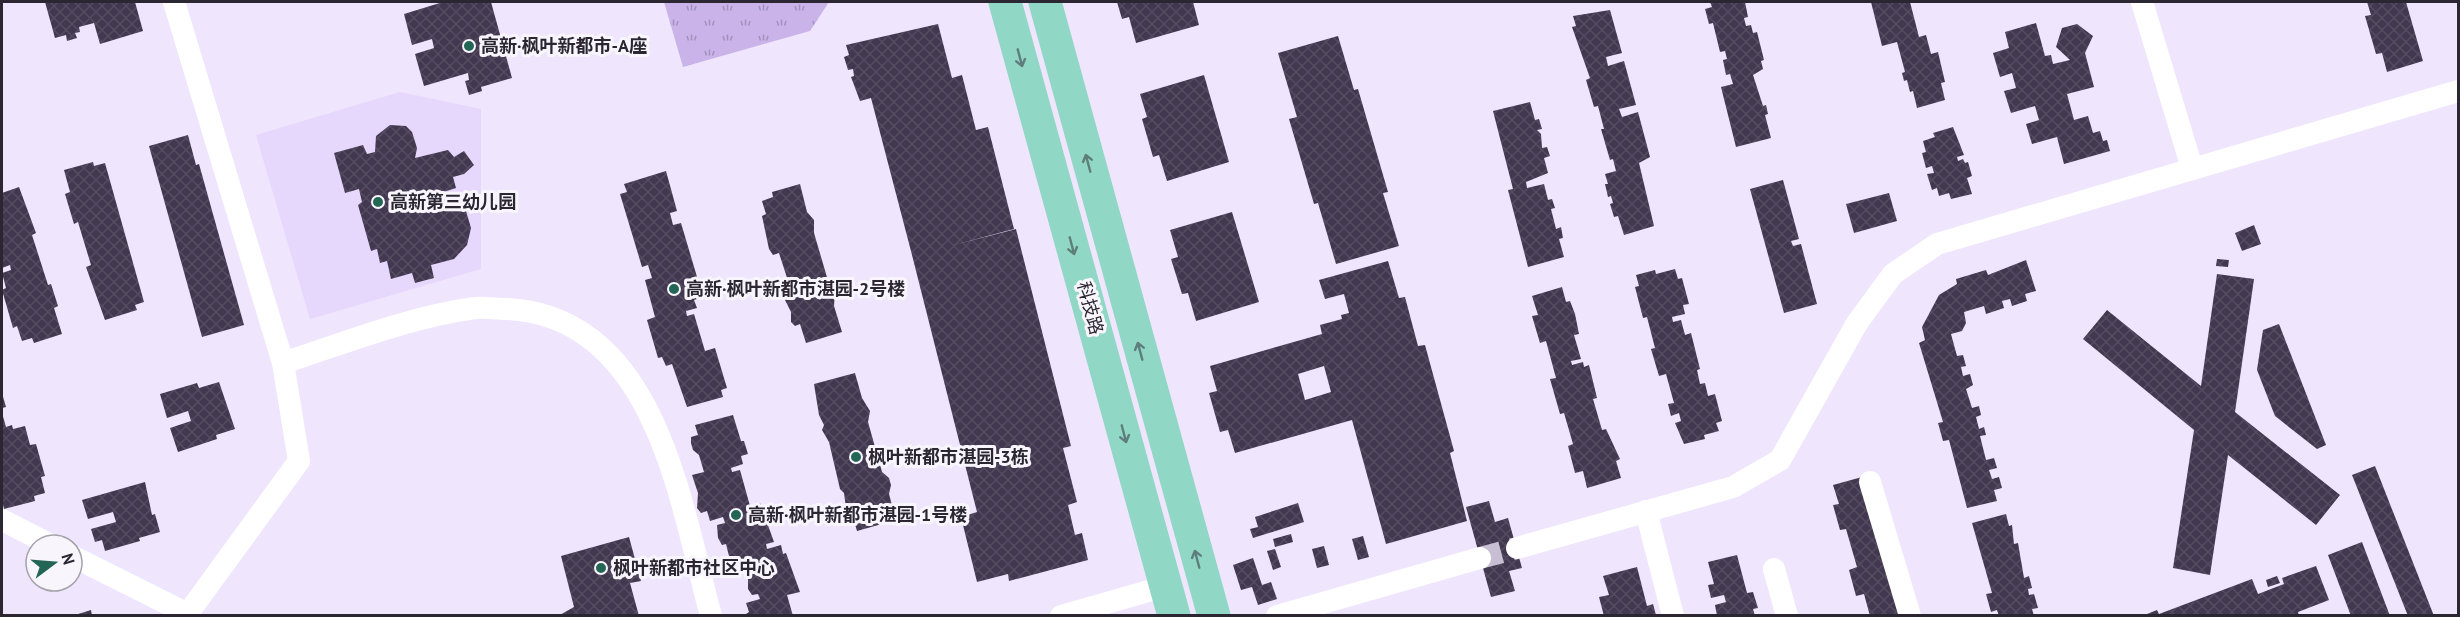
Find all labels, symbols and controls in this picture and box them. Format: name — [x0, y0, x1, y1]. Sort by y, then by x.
place label: 高新·枫叶新都市-A座 — [481, 34, 647, 57]
marker: 高新·枫叶新都市-A座 — [462, 39, 476, 53]
one-way arrow — [1015, 48, 1026, 67]
one-way arrow — [1082, 154, 1093, 173]
place label: 高新第三幼儿园 — [390, 190, 516, 213]
marker: 高新第三幼儿园 — [371, 195, 385, 209]
one-way arrow — [1067, 236, 1078, 255]
place label: 高新·枫叶新都市湛园-2号楼 — [686, 277, 905, 300]
street label: 科技路 — [1072, 279, 1109, 337]
marker: 高新·枫叶新都市湛园-2号楼 — [667, 282, 681, 296]
one-way arrow — [1134, 342, 1145, 361]
one-way arrow — [1119, 424, 1130, 443]
place label: 枫叶新都市湛园-3栋 — [868, 445, 1029, 468]
marker: 枫叶新都市湛园-3栋 — [849, 450, 863, 464]
place label: 高新·枫叶新都市湛园-1号楼 — [748, 503, 967, 526]
marker: 高新·枫叶新都市湛园-1号楼 — [729, 508, 743, 522]
north arrow — [24, 533, 84, 593]
one-way arrow — [1191, 550, 1203, 569]
text: N — [57, 551, 79, 567]
place label: 枫叶新都市社区中心 — [613, 556, 775, 579]
marker: 枫叶新都市社区中心 — [594, 561, 608, 575]

